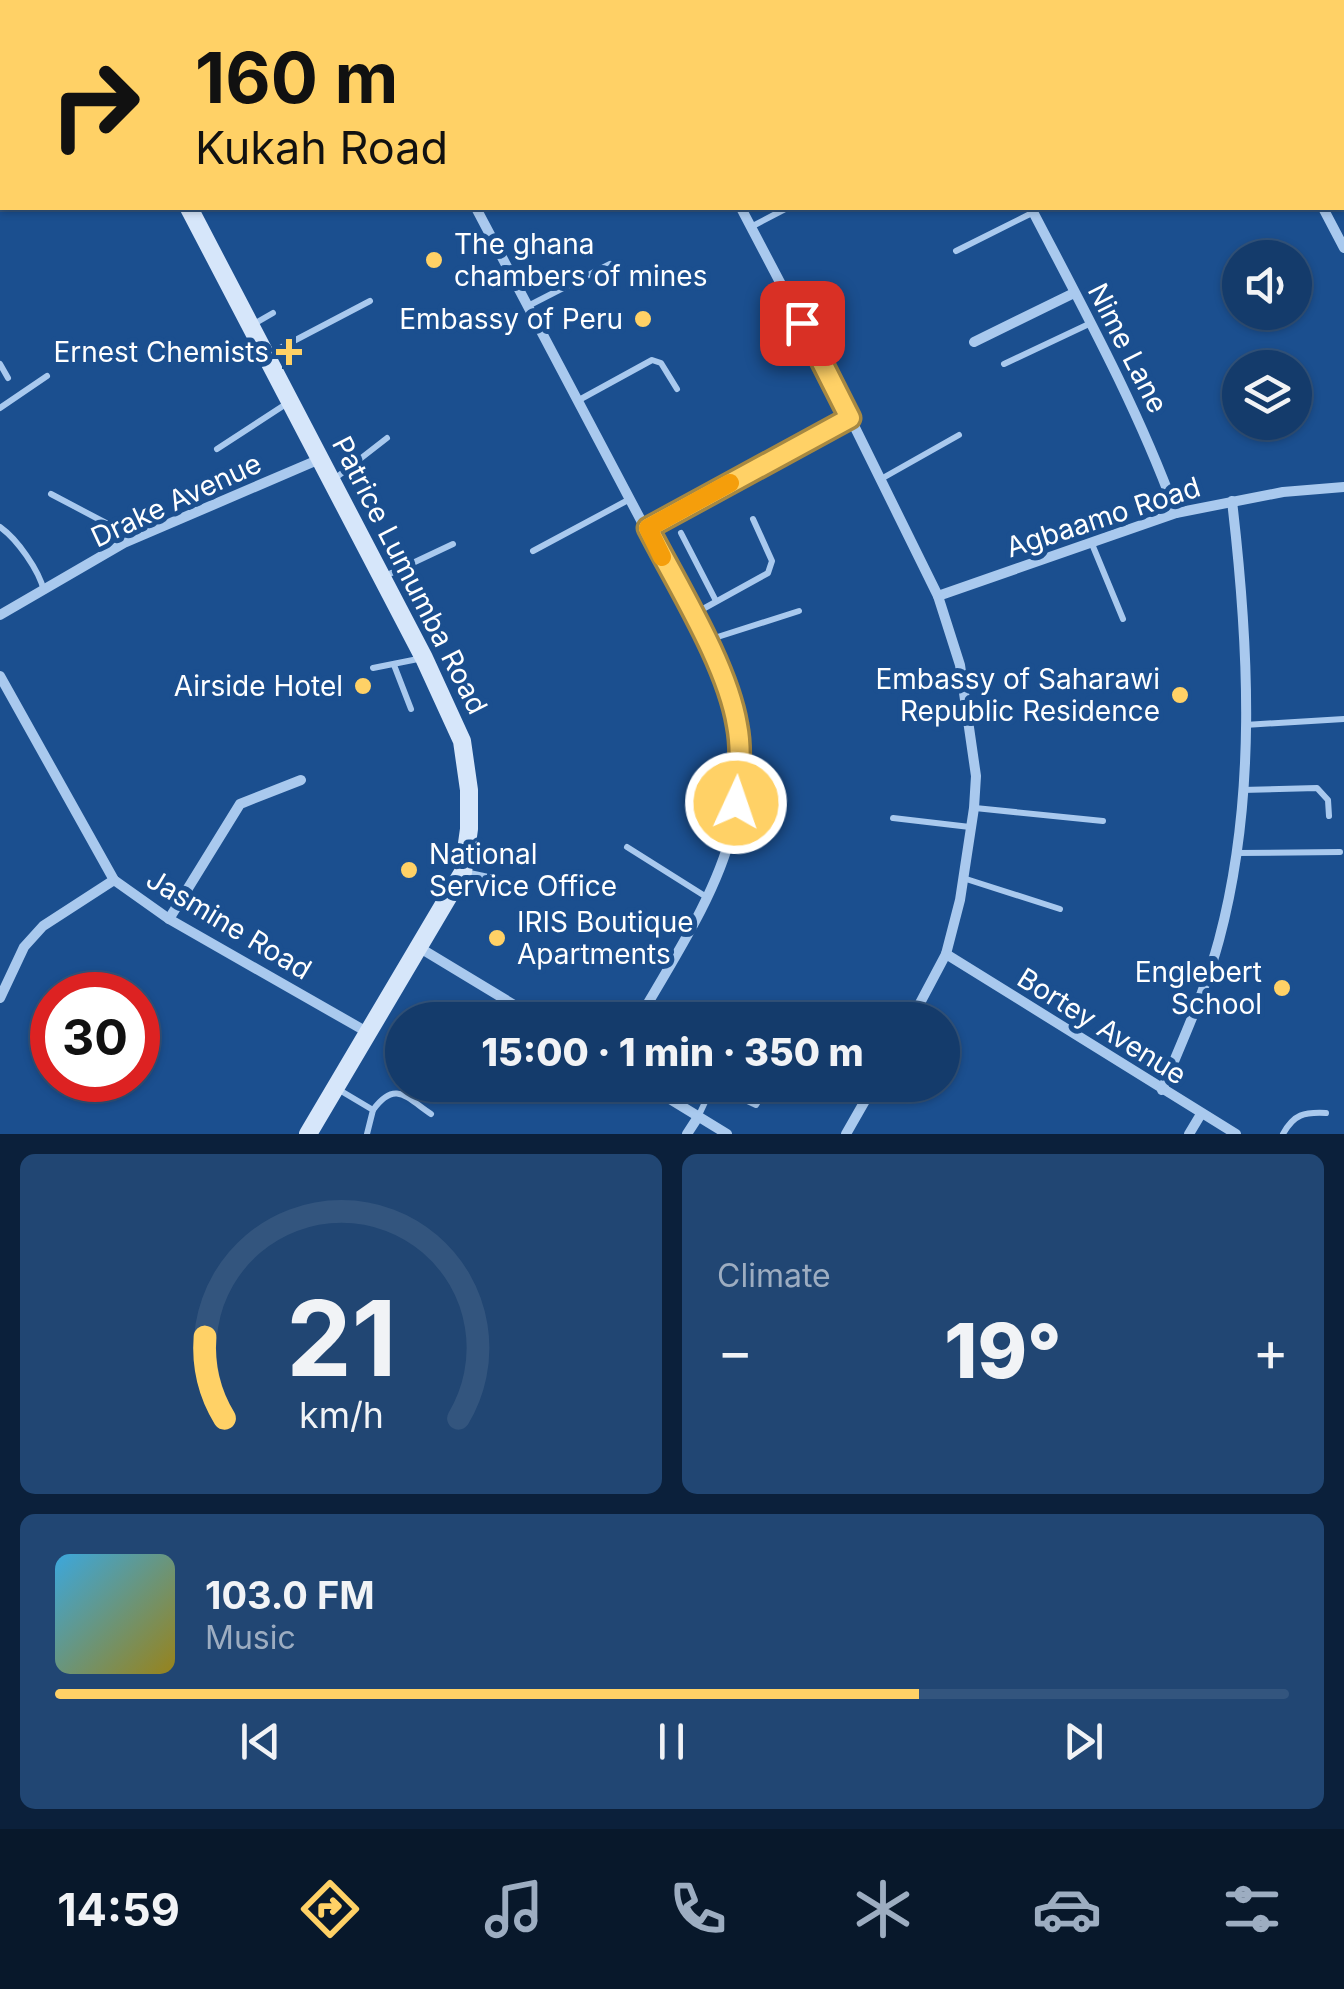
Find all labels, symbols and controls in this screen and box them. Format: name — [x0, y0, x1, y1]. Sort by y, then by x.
text: 160 m — [195, 35, 398, 120]
icon: right — [30, 40, 160, 170]
text: Kukah Road — [195, 120, 448, 175]
place label: The ghana chambers of mines — [454, 227, 707, 293]
map controls — [1222, 240, 1312, 440]
button: sound — [1222, 240, 1312, 330]
marker: The ghana chambers of mines — [423, 249, 445, 271]
street label: Nime Lane — [1081, 277, 1175, 419]
pin — [760, 281, 845, 366]
icon: arrive — [775, 296, 830, 351]
place label: Embassy of Peru — [399, 302, 623, 336]
marker: Embassy of Peru — [632, 308, 654, 330]
place label: Ernest Chemists — [53, 335, 269, 369]
marker: Ernest Chemists — [278, 341, 300, 363]
button: layers — [1222, 350, 1312, 440]
street label: Patrice Lumumba Road — [325, 430, 495, 720]
street label: Drake Avenue — [86, 446, 266, 554]
street label: Agbaamo Road — [1002, 470, 1204, 564]
place label: Embassy of Saharawi Republic Residence — [875, 662, 1160, 728]
place label: Airside Hotel — [174, 669, 343, 703]
marker: Airside Hotel — [352, 675, 374, 697]
marker: Embassy of Saharawi Republic Residence — [1169, 684, 1191, 706]
position arrow — [684, 751, 788, 855]
place label: National Service Office — [429, 837, 617, 903]
marker: National Service Office — [398, 859, 420, 881]
street label: Jasmine Road — [140, 862, 318, 986]
place label: IRIS Boutique Apartments — [517, 905, 694, 971]
marker: IRIS Boutique Apartments — [486, 927, 508, 949]
place label: Englebert School — [1135, 955, 1262, 1021]
street label: Bortey Avenue — [1011, 961, 1193, 1091]
speed limit sign: 30 — [30, 972, 160, 1102]
marker: Englebert School — [1271, 977, 1293, 999]
text: 15:00 · 1 min · 350 m — [481, 1029, 864, 1075]
text: Climate — [717, 1256, 831, 1295]
text: 21 — [286, 1275, 396, 1401]
text: 19° — [944, 1305, 1062, 1396]
text: − — [717, 1318, 753, 1384]
text: + — [1253, 1318, 1289, 1384]
text: km/h — [299, 1393, 383, 1437]
text: 103.0 FM — [205, 1572, 375, 1618]
text: Music — [205, 1618, 296, 1657]
icon: previous — [233, 1714, 288, 1769]
icon: pause — [644, 1714, 699, 1769]
icon: next — [1056, 1714, 1111, 1769]
icon: directions — [295, 1874, 365, 1944]
icon: music — [479, 1874, 549, 1944]
icon: phone — [663, 1874, 733, 1944]
icon: climate — [848, 1874, 918, 1944]
icon: car — [1032, 1874, 1102, 1944]
icon: filters — [1217, 1874, 1287, 1944]
text: 14:59 — [57, 1882, 180, 1937]

